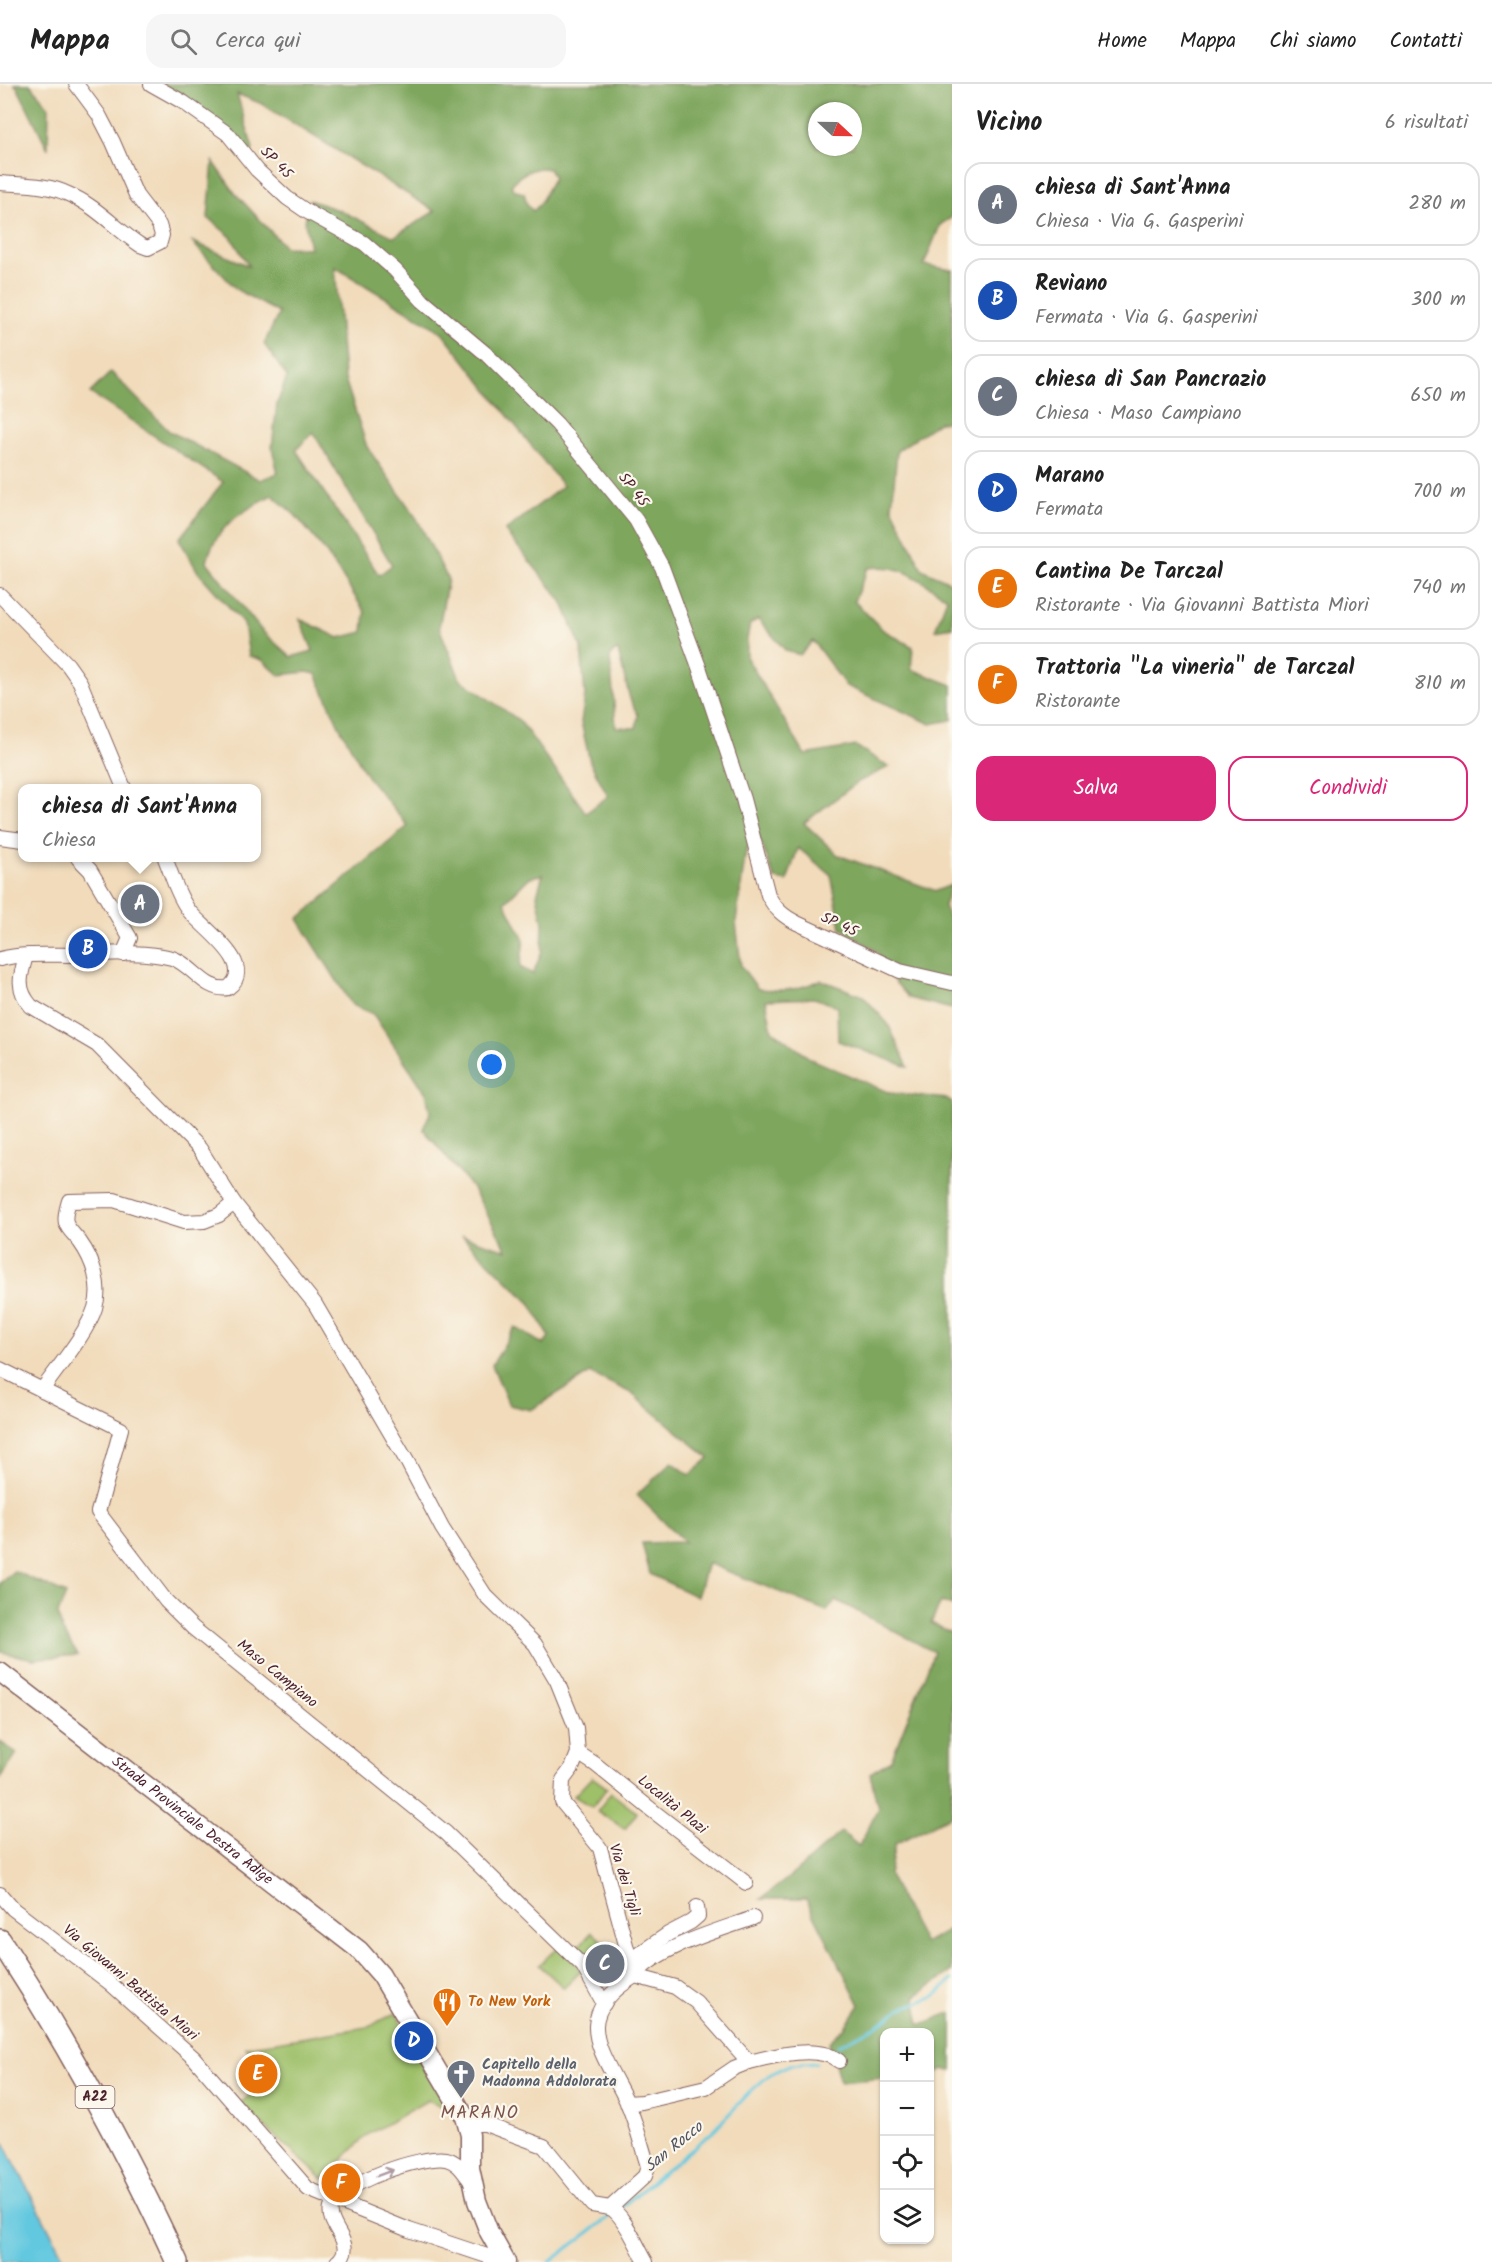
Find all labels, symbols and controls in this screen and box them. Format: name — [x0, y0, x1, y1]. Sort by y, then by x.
search box — [146, 14, 566, 68]
text: Mappa — [30, 19, 110, 64]
text: Cerca qui — [215, 24, 300, 59]
icon: search — [167, 25, 200, 58]
text: Home — [1097, 25, 1147, 58]
text: Mappa — [1180, 25, 1236, 58]
text: Chi siamo — [1269, 25, 1356, 58]
text: Contatti — [1389, 25, 1462, 58]
north arrow — [808, 102, 862, 156]
text: Vicino — [976, 102, 1042, 144]
text: 6 risultati — [1385, 107, 1468, 139]
street label: SP 45 — [254, 141, 299, 186]
text: chiesa di Sant'Anna — [1035, 171, 1230, 206]
text: A — [991, 188, 1004, 220]
text: 280 m — [1408, 188, 1466, 220]
text: Chiesa · Via G. Gasperini — [1035, 206, 1243, 238]
text: Reviano — [1035, 267, 1107, 302]
text: B — [991, 284, 1004, 316]
text: 300 m — [1411, 284, 1466, 316]
text: Fermata · Via G. Gasperini — [1035, 302, 1258, 334]
text: chiesa di San Pancrazio — [1035, 363, 1266, 398]
text: C — [991, 380, 1004, 412]
text: 650 m — [1410, 380, 1466, 412]
text: Chiesa · Maso Campiano — [1035, 398, 1242, 430]
text: Marano — [1035, 459, 1104, 494]
street label: SP 45 — [612, 467, 655, 513]
text: D — [991, 476, 1004, 508]
text: 700 m — [1413, 476, 1466, 508]
text: Fermata — [1035, 494, 1104, 526]
text: Cantina De Tarczal — [1035, 555, 1223, 590]
text: E — [992, 572, 1003, 604]
text: 740 m — [1412, 572, 1466, 604]
text: Ristorante · Via Giovanni Battista Miori — [1035, 590, 1369, 622]
text: Trattoria "La vineria" de Tarczal — [1035, 651, 1354, 686]
text: F — [992, 668, 1003, 700]
text: 810 m — [1414, 668, 1466, 700]
text: Ristorante — [1035, 686, 1120, 718]
button: Salva — [976, 756, 1216, 821]
button: Condividi — [1228, 756, 1468, 821]
popup — [18, 784, 261, 862]
text: chiesa di Sant'Anna — [42, 790, 237, 825]
text: Chiesa — [42, 825, 96, 857]
pin: A — [120, 882, 160, 926]
street label: SP 45 — [817, 906, 862, 944]
pin: B — [68, 926, 107, 972]
your location — [477, 1050, 506, 1079]
street label: Maso Campiano — [231, 1634, 323, 1714]
street label: Strada Provinciale Destra Adige — [106, 1750, 278, 1891]
street label: Località Plazi — [632, 1769, 713, 1842]
street label: Via dei Tigli — [602, 1841, 647, 1920]
street label: Via Giovanni Battista Miori — [57, 1919, 204, 2048]
pin: C — [586, 1942, 624, 1986]
restaurant icon: To New York — [431, 1986, 463, 2028]
place label: To New York — [468, 1990, 551, 2014]
pin: D — [394, 2018, 434, 2064]
map controls — [880, 2028, 934, 2244]
button: + — [880, 2028, 934, 2082]
pin: E — [238, 2052, 278, 2096]
place label: Capitello della Madonna Addolorata — [482, 2053, 617, 2094]
church icon: Capitello della Madonna Addolorata — [445, 2058, 477, 2100]
button: − — [880, 2082, 934, 2136]
road number: A22 — [76, 2086, 115, 2108]
district label: MARANO — [441, 2099, 519, 2128]
water label: San Rocco — [639, 2114, 710, 2178]
button: locate — [880, 2136, 934, 2190]
pin: F — [322, 2160, 360, 2206]
one-way arrow — [376, 2166, 394, 2177]
button: layers — [880, 2190, 934, 2244]

